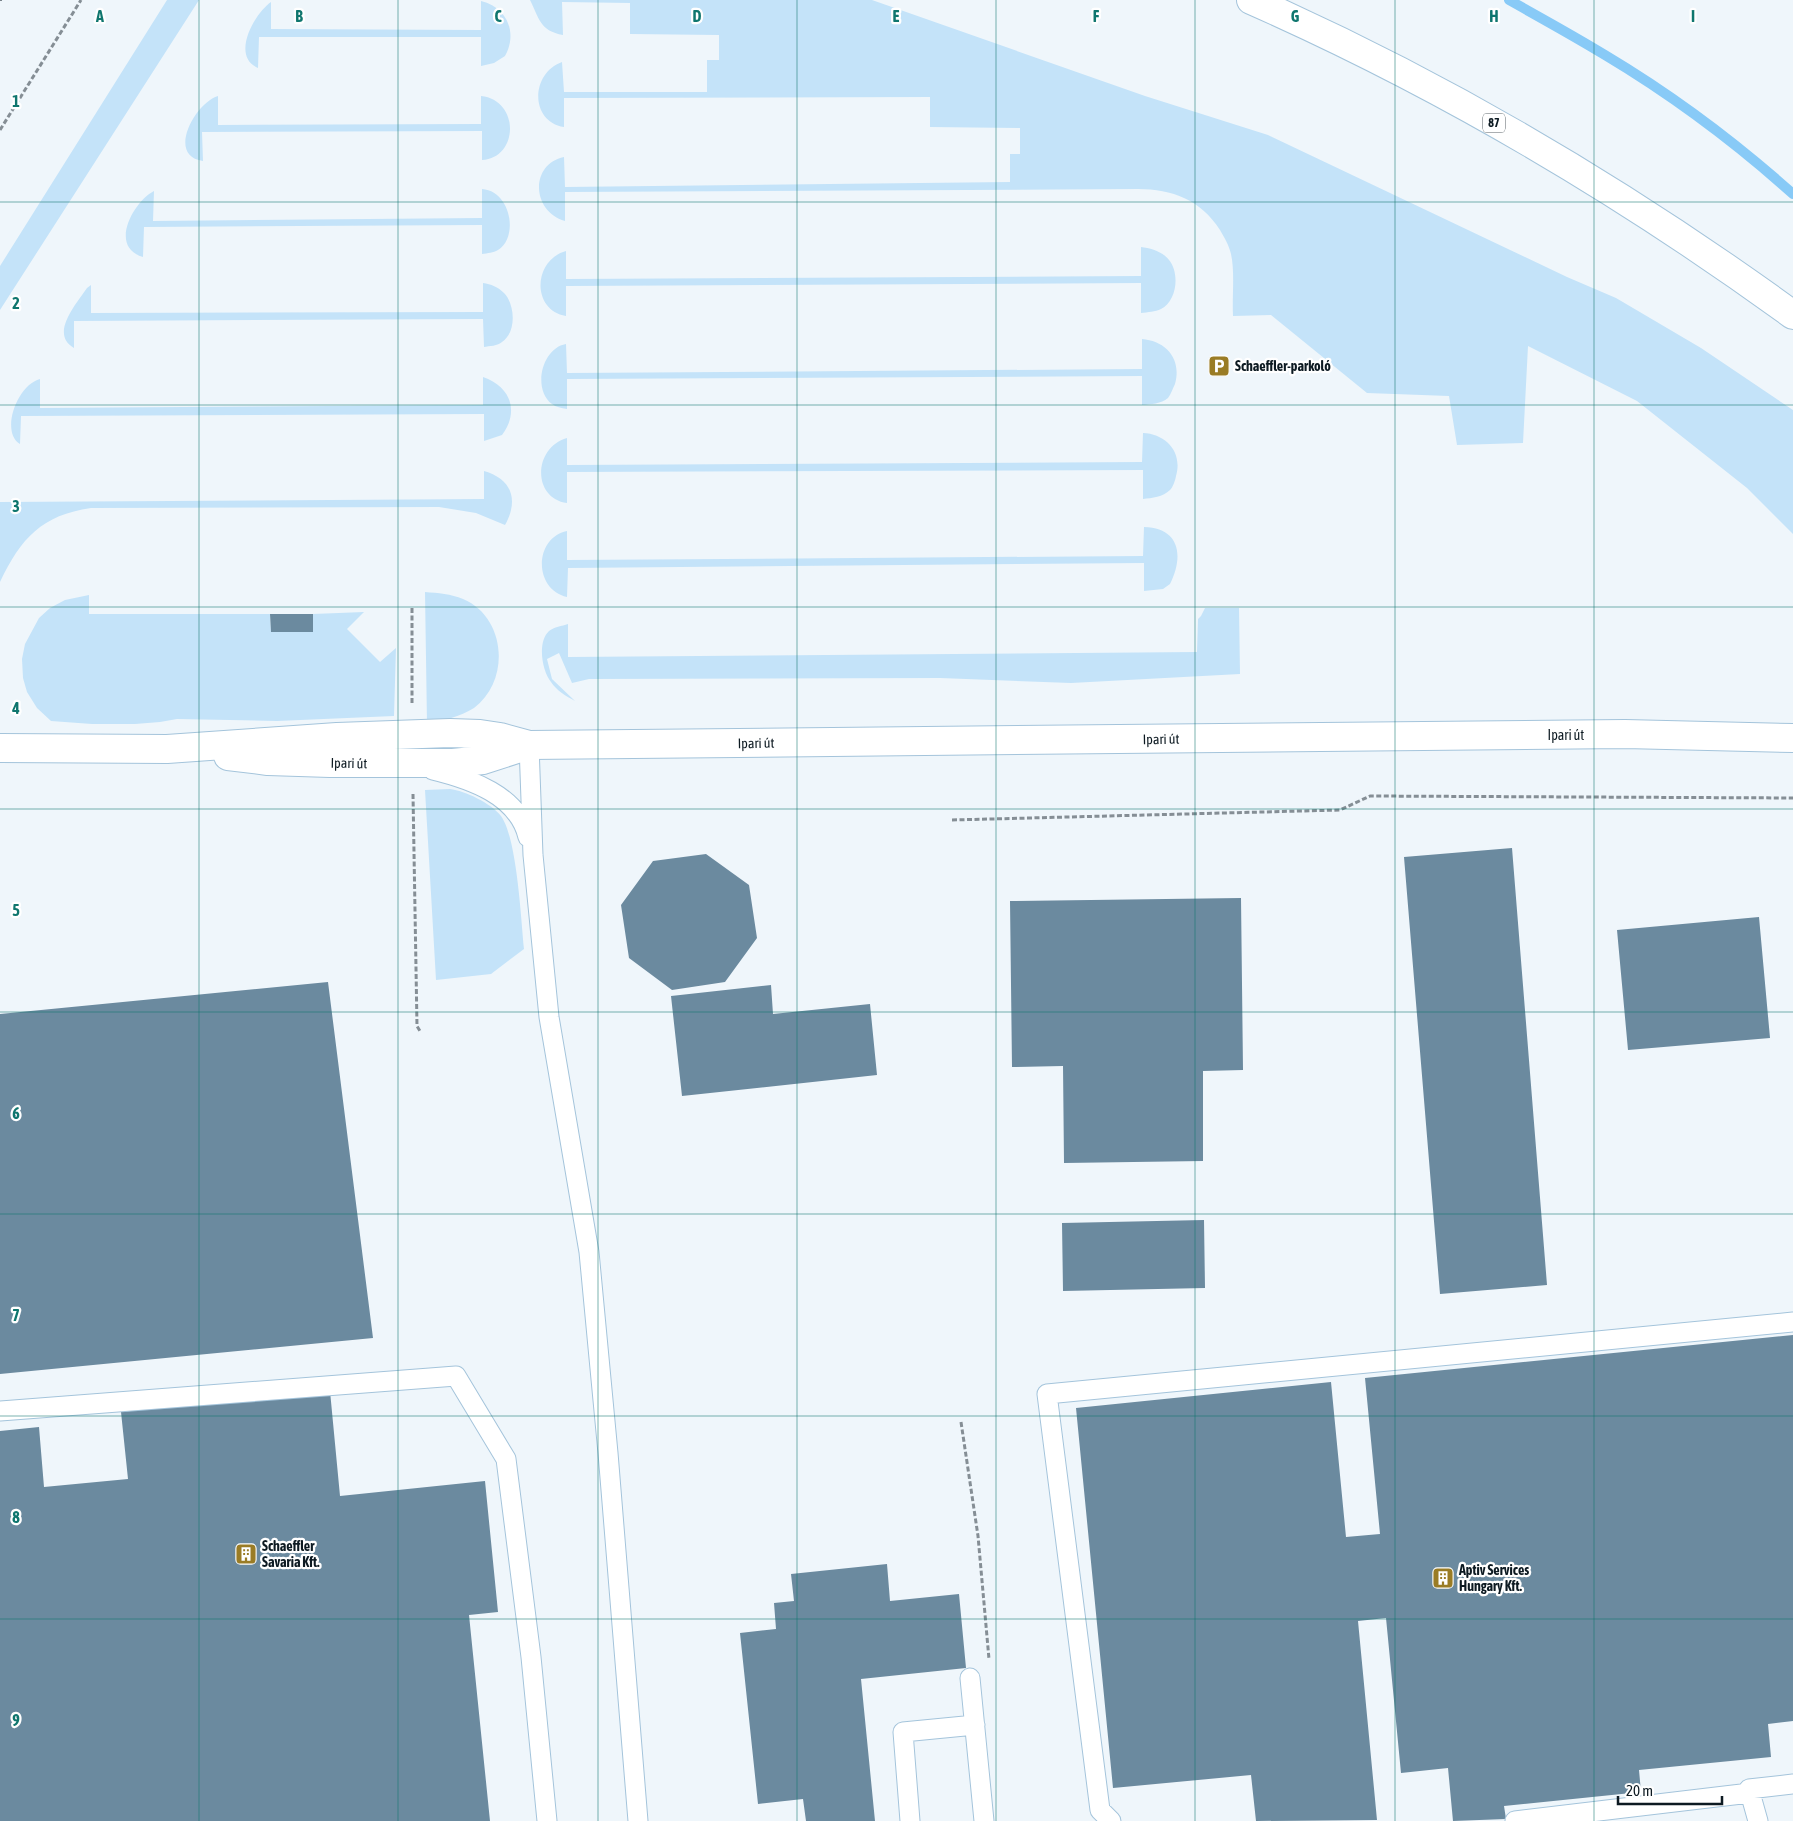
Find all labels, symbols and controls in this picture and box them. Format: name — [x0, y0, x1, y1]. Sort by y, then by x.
text: A — [95, 7, 104, 25]
text: B — [295, 7, 303, 25]
text: C — [494, 7, 502, 25]
text: D — [693, 7, 702, 25]
text: E — [893, 7, 900, 25]
text: F — [1093, 7, 1100, 25]
text: G — [1291, 7, 1300, 25]
text: H — [1489, 7, 1499, 25]
text: I — [1691, 7, 1695, 25]
text: 1 — [12, 92, 20, 110]
road number: 87 — [1483, 114, 1505, 132]
text: 2 — [12, 294, 20, 312]
parking icon: Schaeffler-parkoló — [1207, 354, 1231, 378]
place label: Schaeffler-parkoló — [1235, 358, 1331, 374]
text: 3 — [12, 497, 20, 515]
text: 4 — [11, 699, 20, 717]
street label: Ipari út — [1548, 727, 1584, 743]
street label: Ipari út — [1142, 731, 1180, 747]
street label: Ipari út — [737, 735, 775, 751]
street label: Ipari út — [330, 755, 368, 771]
text: 5 — [12, 901, 20, 919]
text: 6 — [12, 1104, 20, 1122]
text: 7 — [12, 1306, 20, 1324]
text: 8 — [12, 1508, 20, 1526]
place label: Schaeffler Savaria Kft. — [262, 1538, 320, 1570]
building icon: Schaeffler Savaria Kft. — [234, 1542, 258, 1566]
place label: Aptiv Services Hungary Kft. — [1458, 1562, 1529, 1594]
building icon: Aptiv Services Hungary Kft. — [1431, 1566, 1455, 1590]
text: 9 — [12, 1711, 20, 1729]
scale bar — [1618, 1774, 1722, 1806]
text: 20 m — [1626, 1782, 1653, 1799]

